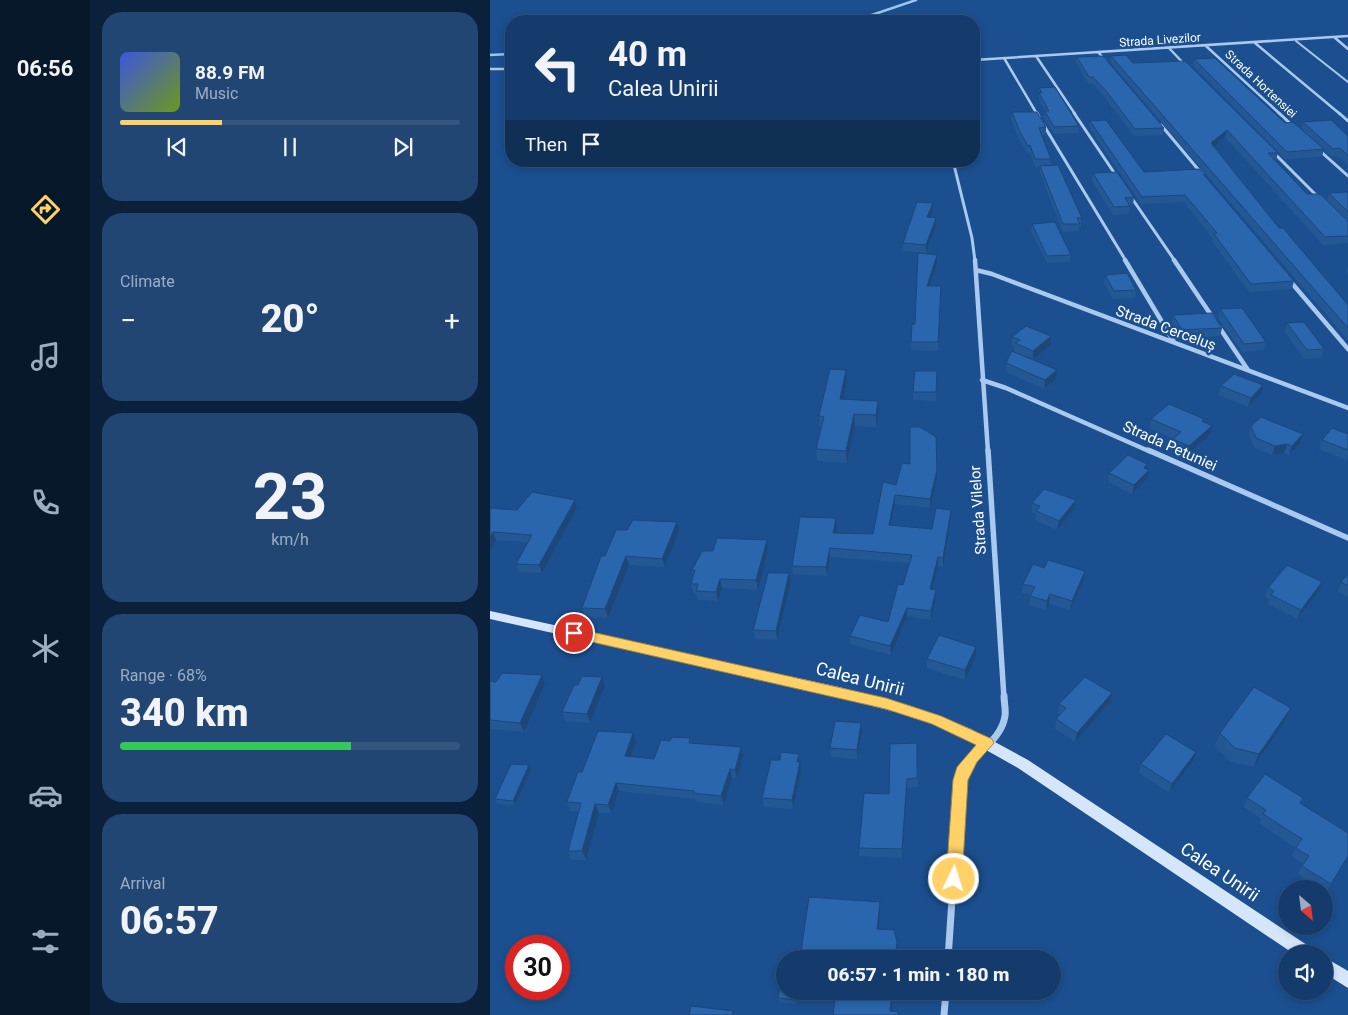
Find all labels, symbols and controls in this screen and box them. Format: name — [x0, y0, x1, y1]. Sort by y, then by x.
street label: Strada Livezilor — [1119, 30, 1201, 50]
text: 40 m — [608, 34, 687, 75]
icon: left — [525, 35, 590, 100]
street label: Strada Hortensiei — [1222, 47, 1300, 121]
text: 06:56 — [17, 56, 73, 81]
text: 88.9 FM — [195, 61, 265, 84]
text: Calea Unirii — [608, 76, 719, 101]
text: Music — [195, 84, 238, 103]
icon: arrive — [577, 130, 605, 158]
icon: previous — [163, 133, 191, 161]
icon: pause — [276, 133, 304, 161]
icon: next — [389, 133, 417, 161]
text: Then — [525, 133, 567, 156]
icon: directions — [28, 192, 63, 227]
text: Climate — [120, 272, 175, 291]
text: 20° — [261, 297, 319, 341]
street label: Strada Cerceluș — [1113, 302, 1219, 354]
text: − — [120, 304, 136, 337]
text: + — [444, 304, 460, 337]
icon: music — [28, 339, 63, 374]
street label: Strada Petuniei — [1120, 417, 1220, 475]
text: 23 — [253, 459, 327, 535]
street label: Strada Vilelor — [966, 465, 990, 555]
icon: phone — [28, 485, 63, 520]
text: km/h — [271, 530, 309, 549]
pin — [553, 612, 595, 654]
icon: arrive — [560, 619, 588, 647]
icon: climate — [28, 631, 63, 666]
street label: Calea Unirii — [814, 657, 907, 700]
text: Range · 68% — [120, 666, 207, 685]
text: 340 km — [120, 691, 249, 735]
icon: car — [28, 778, 63, 813]
street label: Calea Unirii — [1177, 838, 1264, 906]
position arrow — [927, 852, 979, 904]
text: Arrival — [120, 874, 165, 893]
north arrow — [1278, 880, 1332, 935]
map controls — [1278, 880, 1333, 1000]
text: 06:57 — [120, 899, 219, 943]
icon: filters — [28, 924, 63, 959]
speed limit sign: 30 — [505, 935, 570, 1000]
button: sound — [1278, 945, 1333, 1000]
text: 06:57 · 1 min · 180 m — [827, 963, 1010, 986]

